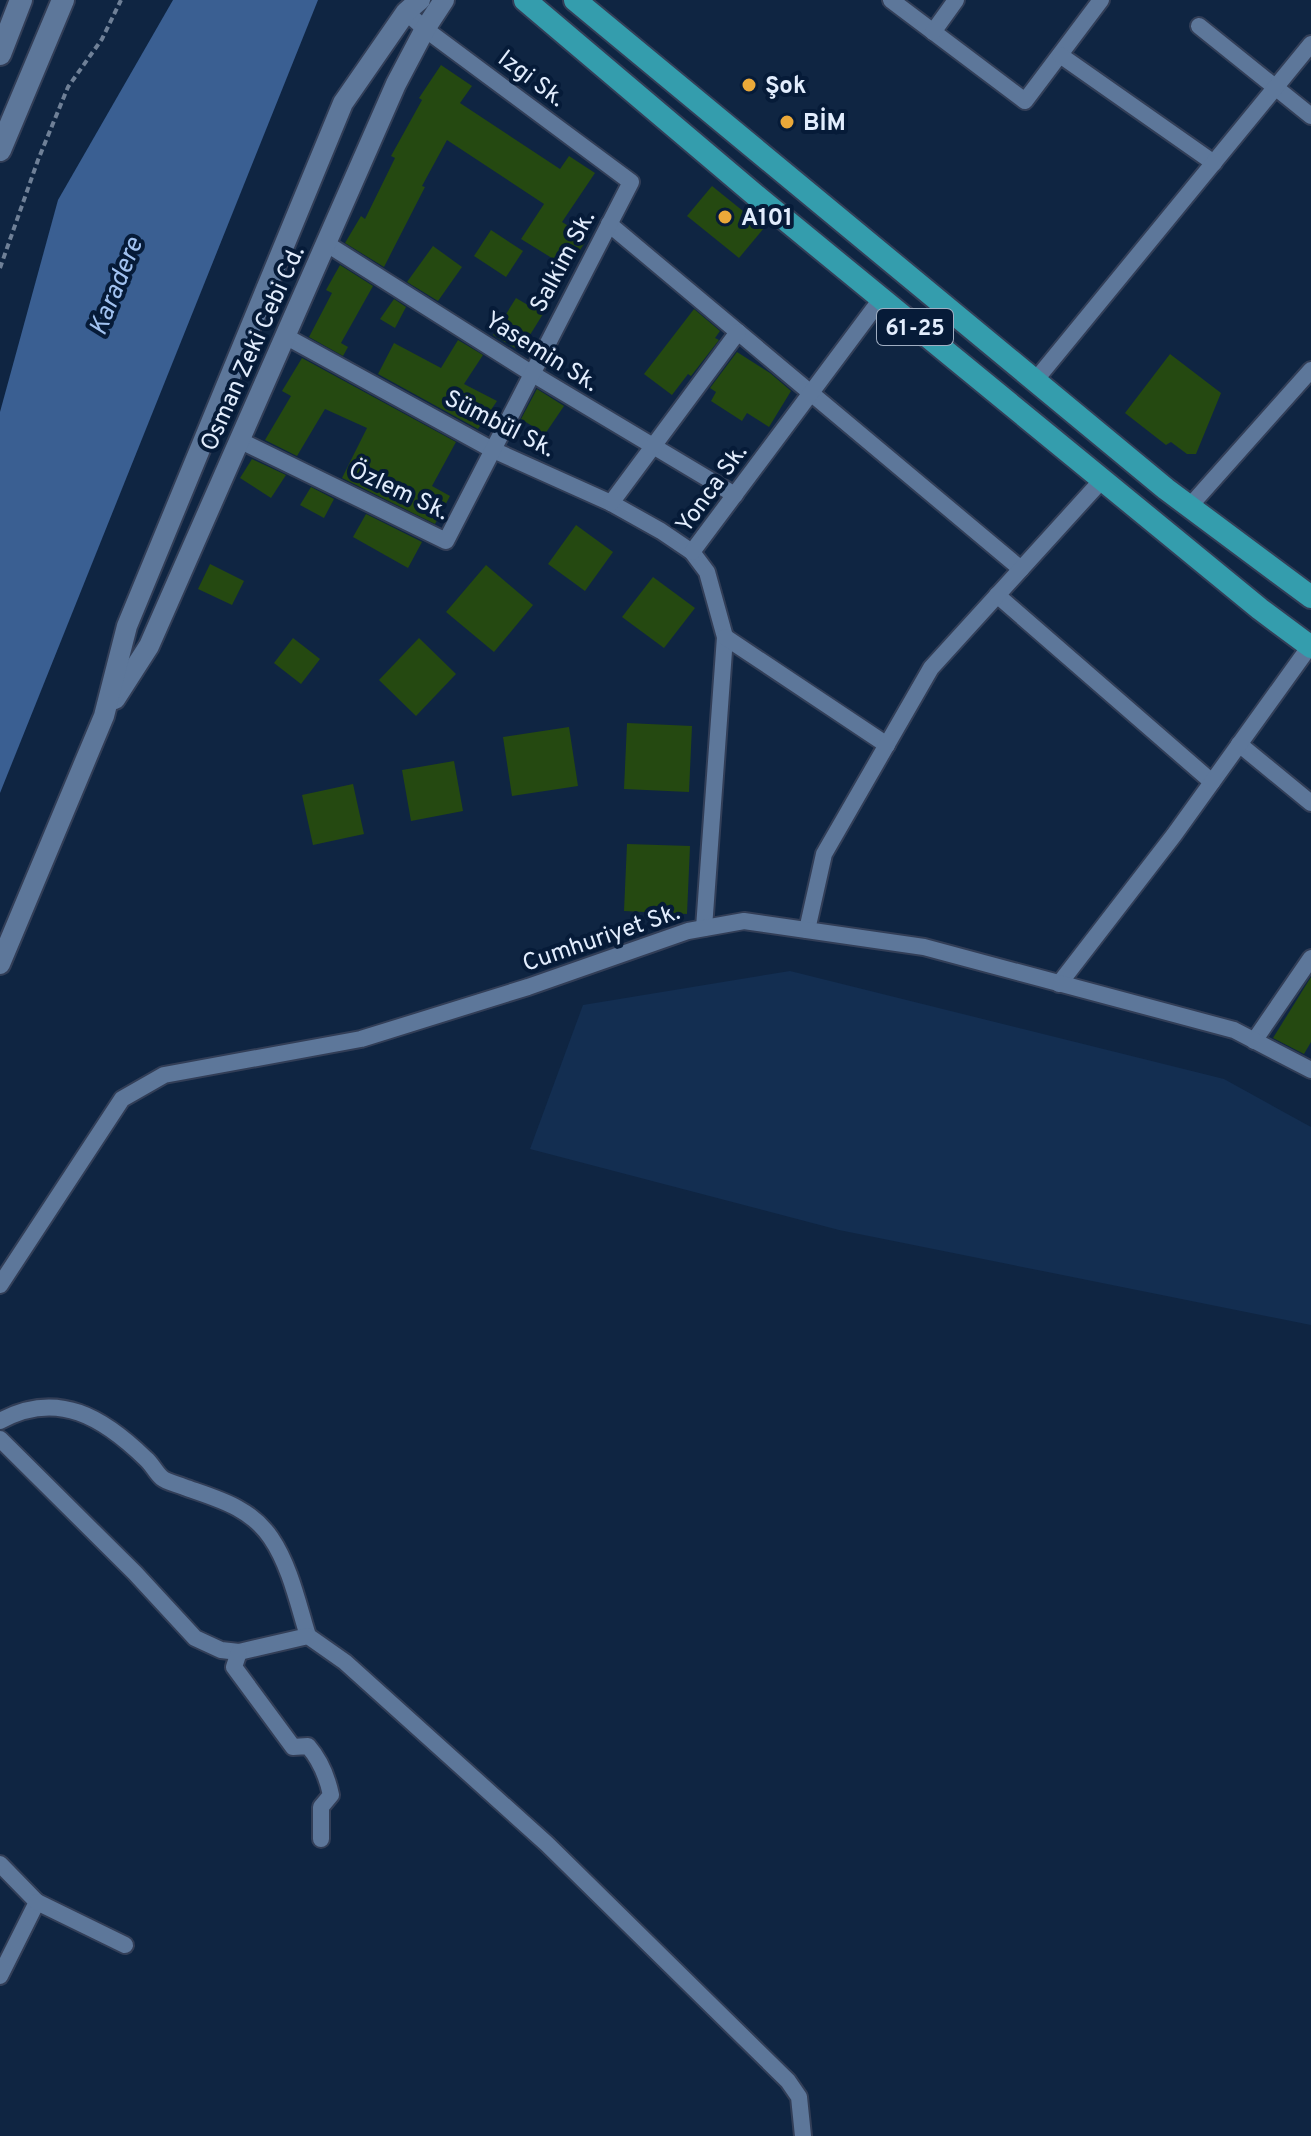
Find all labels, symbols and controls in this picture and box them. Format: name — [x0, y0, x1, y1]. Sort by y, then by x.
street label: Izgi Sk. — [491, 45, 570, 115]
place label: Şok — [765, 72, 806, 102]
marker: Şok — [740, 76, 758, 94]
place label: BİM — [803, 107, 846, 139]
marker: BİM — [778, 113, 796, 131]
place label: A101 — [741, 204, 793, 234]
street label: Salkim Sk. — [525, 206, 603, 318]
marker: A101 — [716, 208, 734, 226]
water label: Karadere — [83, 233, 152, 341]
street label: Osman Zeki Cebi Cd. — [195, 242, 313, 456]
street label: Yasemin Sk. — [478, 306, 603, 400]
road number: 61-25 — [877, 309, 953, 345]
street label: Sümbül Sk. — [439, 384, 559, 465]
street label: Yonca Sk. — [670, 439, 755, 540]
street label: Özlem Sk. — [343, 454, 454, 528]
street label: Cumhuriyet Sk. — [519, 898, 684, 980]

